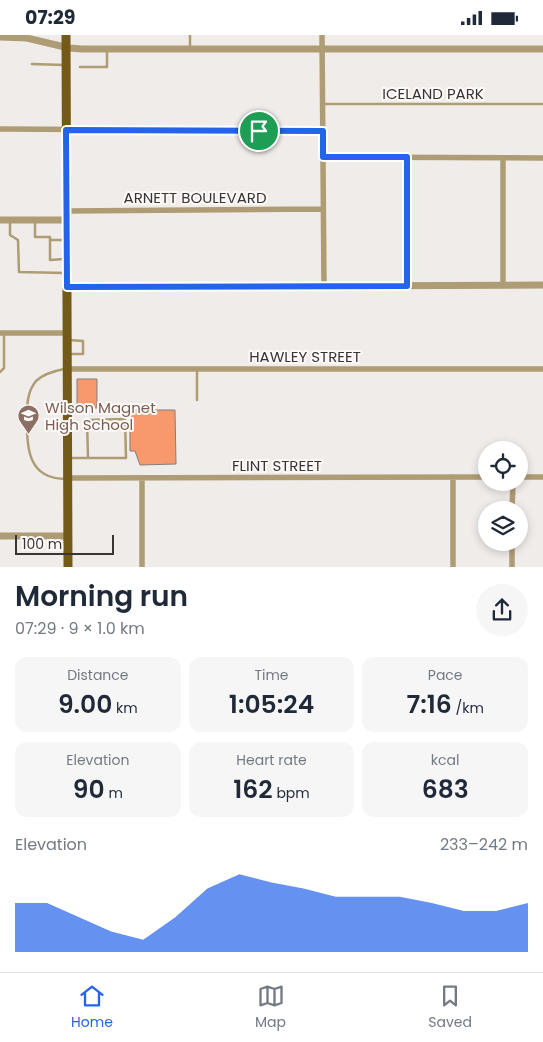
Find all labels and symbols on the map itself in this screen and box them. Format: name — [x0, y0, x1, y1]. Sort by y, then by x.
street label: ICELAND PARK — [382, 83, 484, 104]
pin — [238, 110, 280, 152]
street label: ARNETT BOULEVARD — [124, 187, 266, 208]
street label: HAWLEY STREET — [249, 346, 361, 367]
place label: Wilson Magnet High School — [45, 397, 156, 435]
school or university icon: Wilson Magnet High School — [17, 404, 41, 435]
street label: FLINT STREET — [232, 455, 322, 476]
scale bar — [15, 532, 114, 555]

